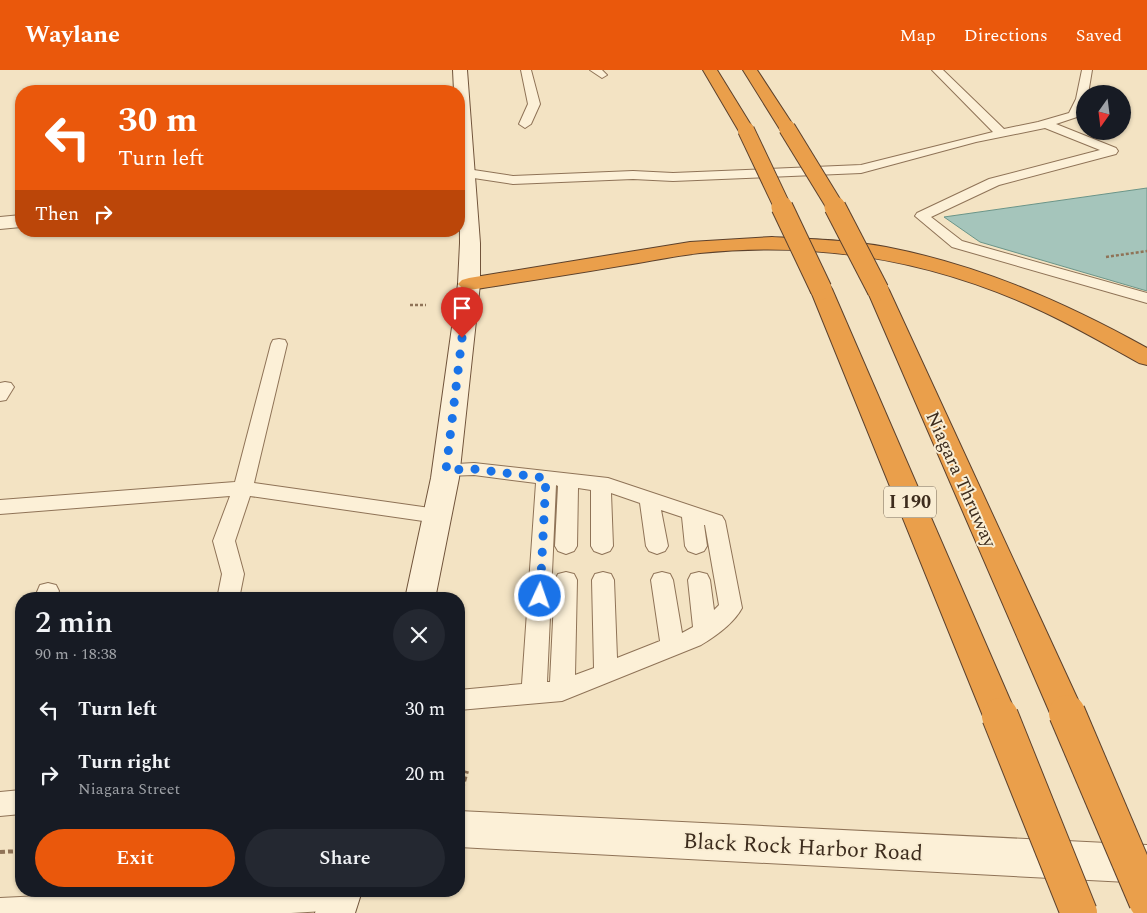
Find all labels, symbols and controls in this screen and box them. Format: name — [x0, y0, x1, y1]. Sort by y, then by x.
text: Waylane — [25, 17, 120, 53]
text: Map — [900, 22, 936, 49]
text: Directions — [964, 22, 1048, 49]
text: Saved — [1076, 22, 1122, 49]
north arrow — [1076, 85, 1131, 140]
map controls — [1076, 85, 1131, 140]
text: 30 m — [118, 94, 198, 147]
icon: left — [35, 105, 100, 170]
text: Turn left — [118, 142, 204, 175]
text: Then — [35, 200, 79, 229]
icon: right — [89, 200, 117, 228]
pin — [441, 287, 483, 338]
icon: arrive — [448, 294, 476, 322]
street label: Niagara Thruway — [918, 407, 1004, 553]
road number: I 190 — [884, 487, 936, 518]
position arrow — [513, 569, 565, 621]
text: 2 min — [35, 600, 113, 646]
button: close — [393, 609, 445, 661]
text: 90 m · 18:38 — [35, 642, 117, 666]
text: Turn left — [78, 695, 157, 724]
text: 30 m — [405, 695, 445, 724]
icon: left — [35, 696, 63, 724]
text: Turn right — [78, 748, 171, 777]
text: 20 m — [405, 760, 445, 789]
icon: right — [35, 761, 63, 789]
text: Niagara Street — [78, 777, 180, 801]
street label: Black Rock Harbor Road — [682, 825, 924, 870]
button: Exit — [35, 829, 235, 887]
button: Share — [245, 829, 445, 887]

